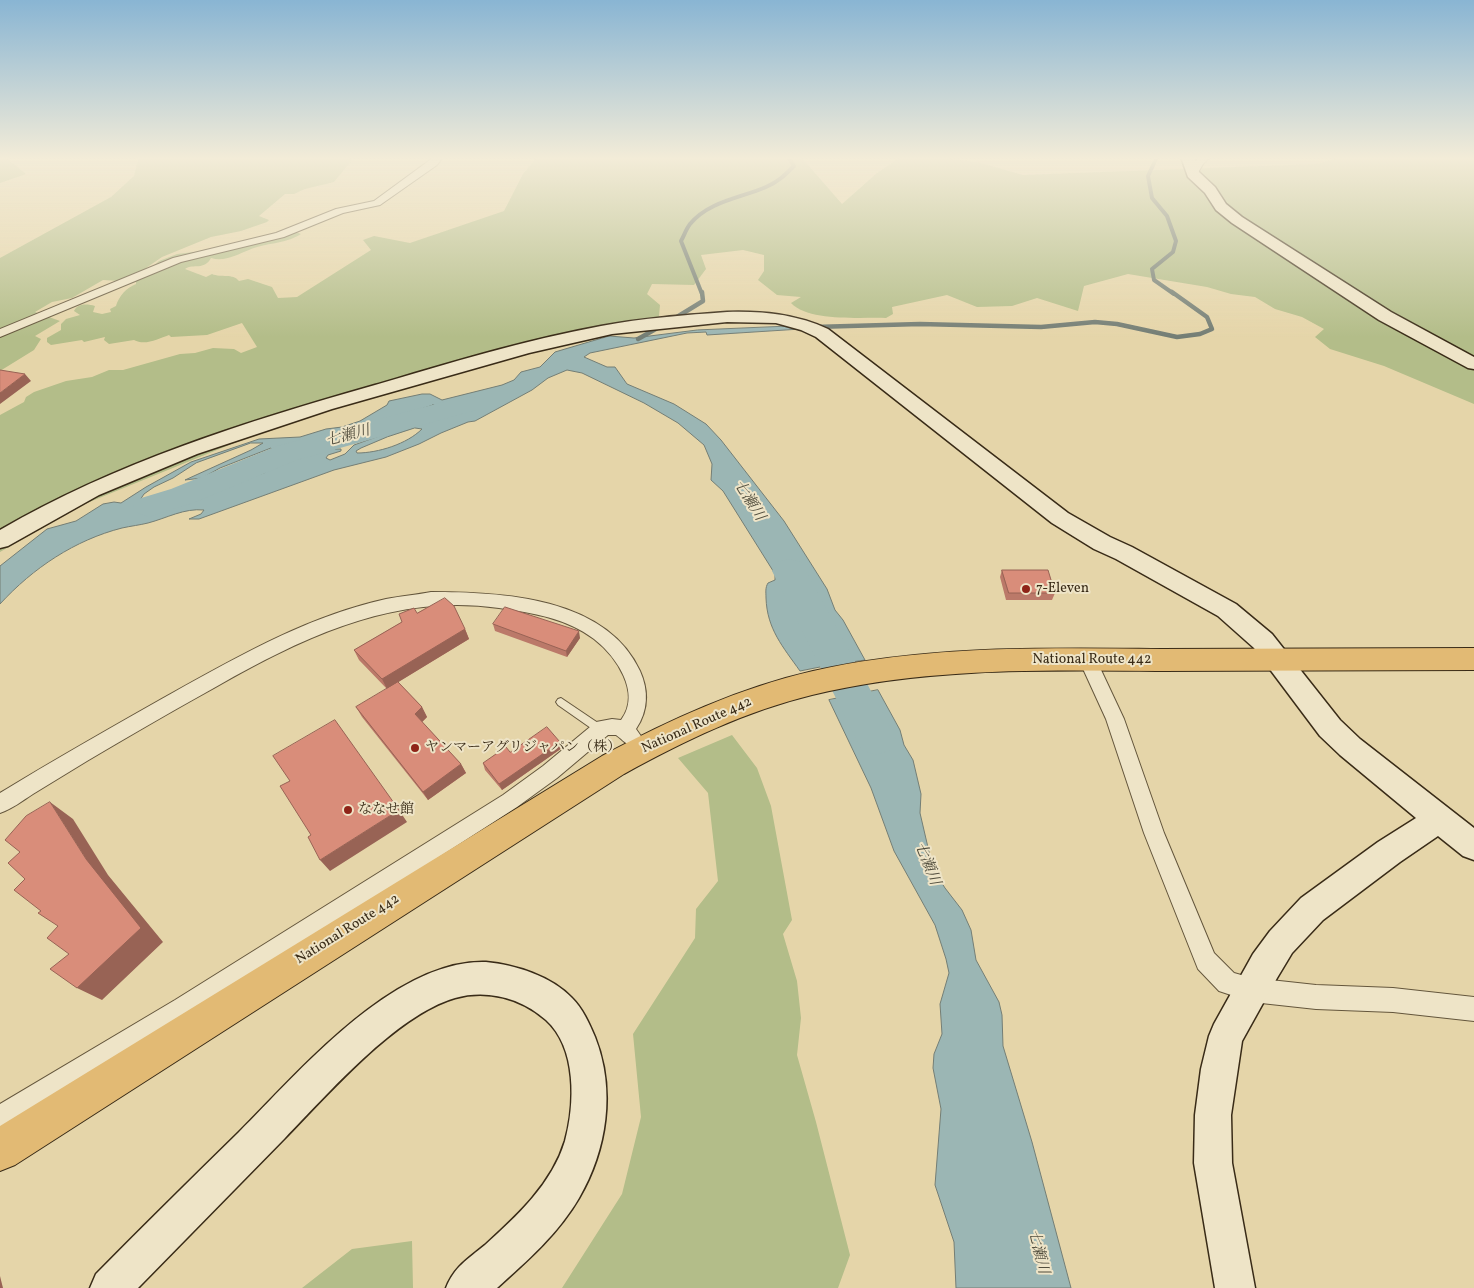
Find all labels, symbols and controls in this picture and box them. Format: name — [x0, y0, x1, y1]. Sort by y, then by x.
water label: 七瀬川 — [324, 422, 372, 452]
water label: 七瀬川 — [728, 477, 768, 525]
place label: 7-Eleven — [1036, 581, 1089, 597]
marker: 7-Eleven — [1020, 583, 1032, 595]
street label: National Route 442 — [1032, 652, 1152, 668]
street label: National Route 442 — [639, 694, 755, 758]
place label: ヤンマーアグリジャパン（株） — [425, 740, 621, 756]
marker: ヤンマーアグリジャパン（株） — [409, 742, 421, 754]
place label: ななせ館 — [358, 802, 414, 818]
marker: ななせ館 — [342, 804, 354, 816]
water label: 七瀬川 — [909, 840, 943, 888]
street label: National Route 442 — [293, 891, 403, 969]
water label: 七瀬川 — [1023, 1228, 1051, 1276]

